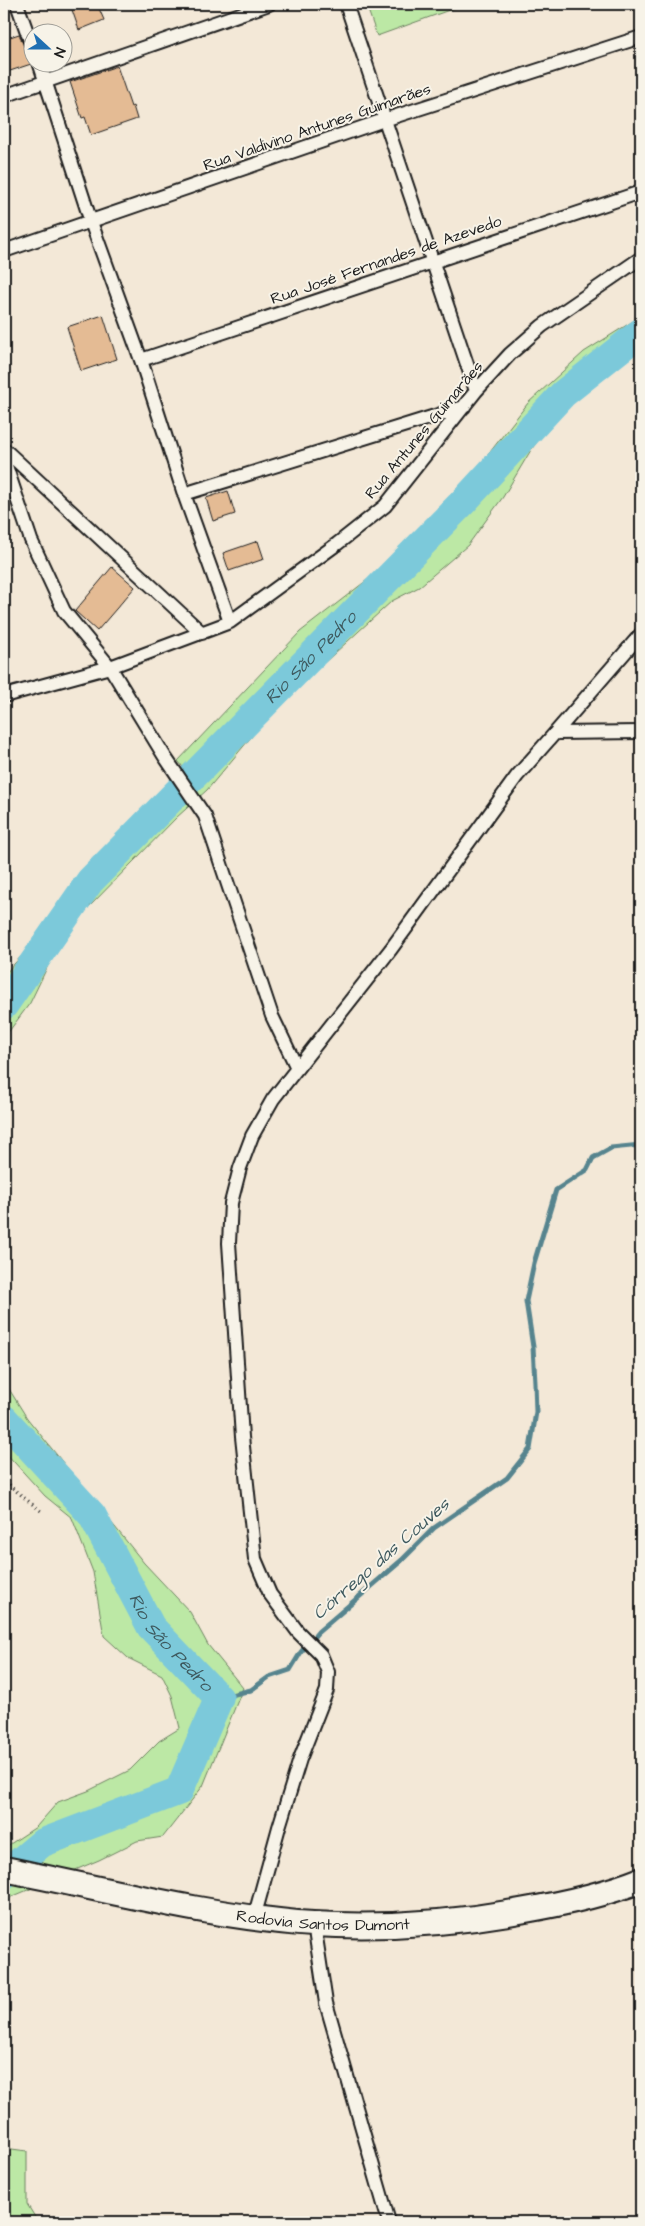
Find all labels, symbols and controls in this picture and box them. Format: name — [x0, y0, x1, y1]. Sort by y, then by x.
north arrow — [22, 22, 72, 72]
text: N — [48, 45, 70, 60]
street label: Rua Valdivino Antunes Guimarães — [200, 78, 434, 176]
street label: Rua José Fernandes de Azevedo — [268, 210, 504, 310]
street label: Rua Antunes Guimarães — [360, 356, 488, 504]
water label: Rio São Pedro — [259, 604, 363, 709]
water label: Córrego das Couves — [307, 1492, 456, 1626]
water label: Rio São Pedro — [123, 1589, 220, 1698]
street label: Rodovia Santos Dumont — [235, 1905, 411, 1936]

